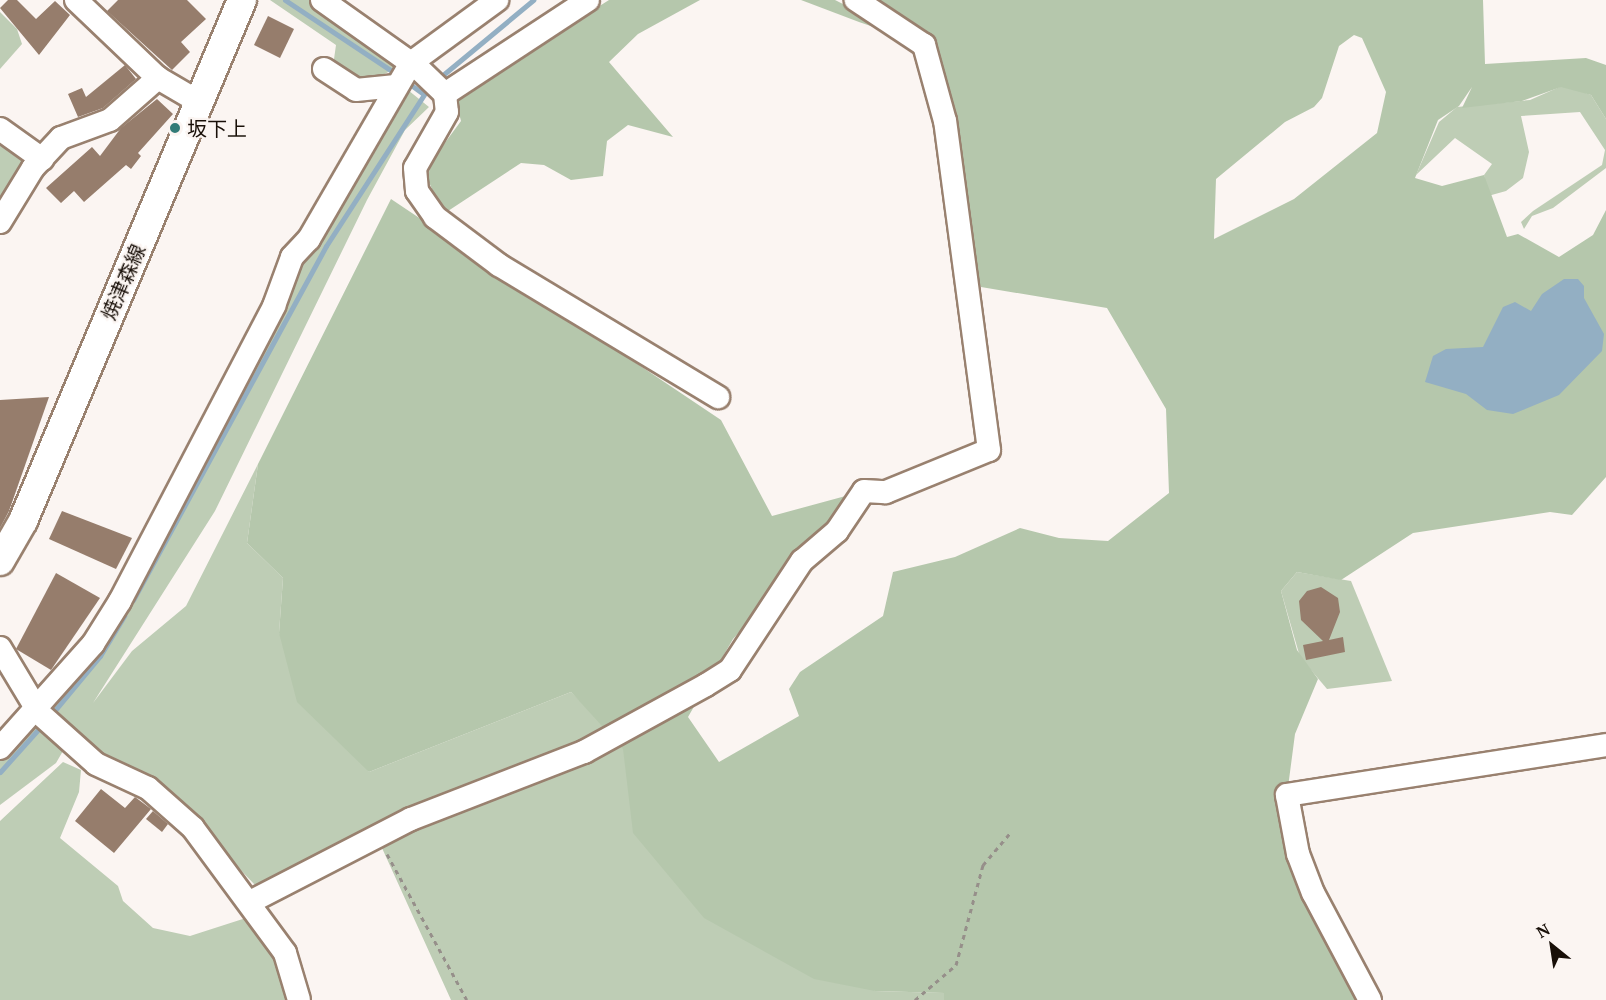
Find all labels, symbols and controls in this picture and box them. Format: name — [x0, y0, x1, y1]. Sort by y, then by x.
place label: 坂下上 — [187, 116, 247, 140]
marker: 坂下上 — [168, 121, 182, 135]
street label: 焼津森線 — [96, 240, 150, 324]
north arrow — [1522, 916, 1582, 976]
text: N — [1532, 918, 1554, 943]

